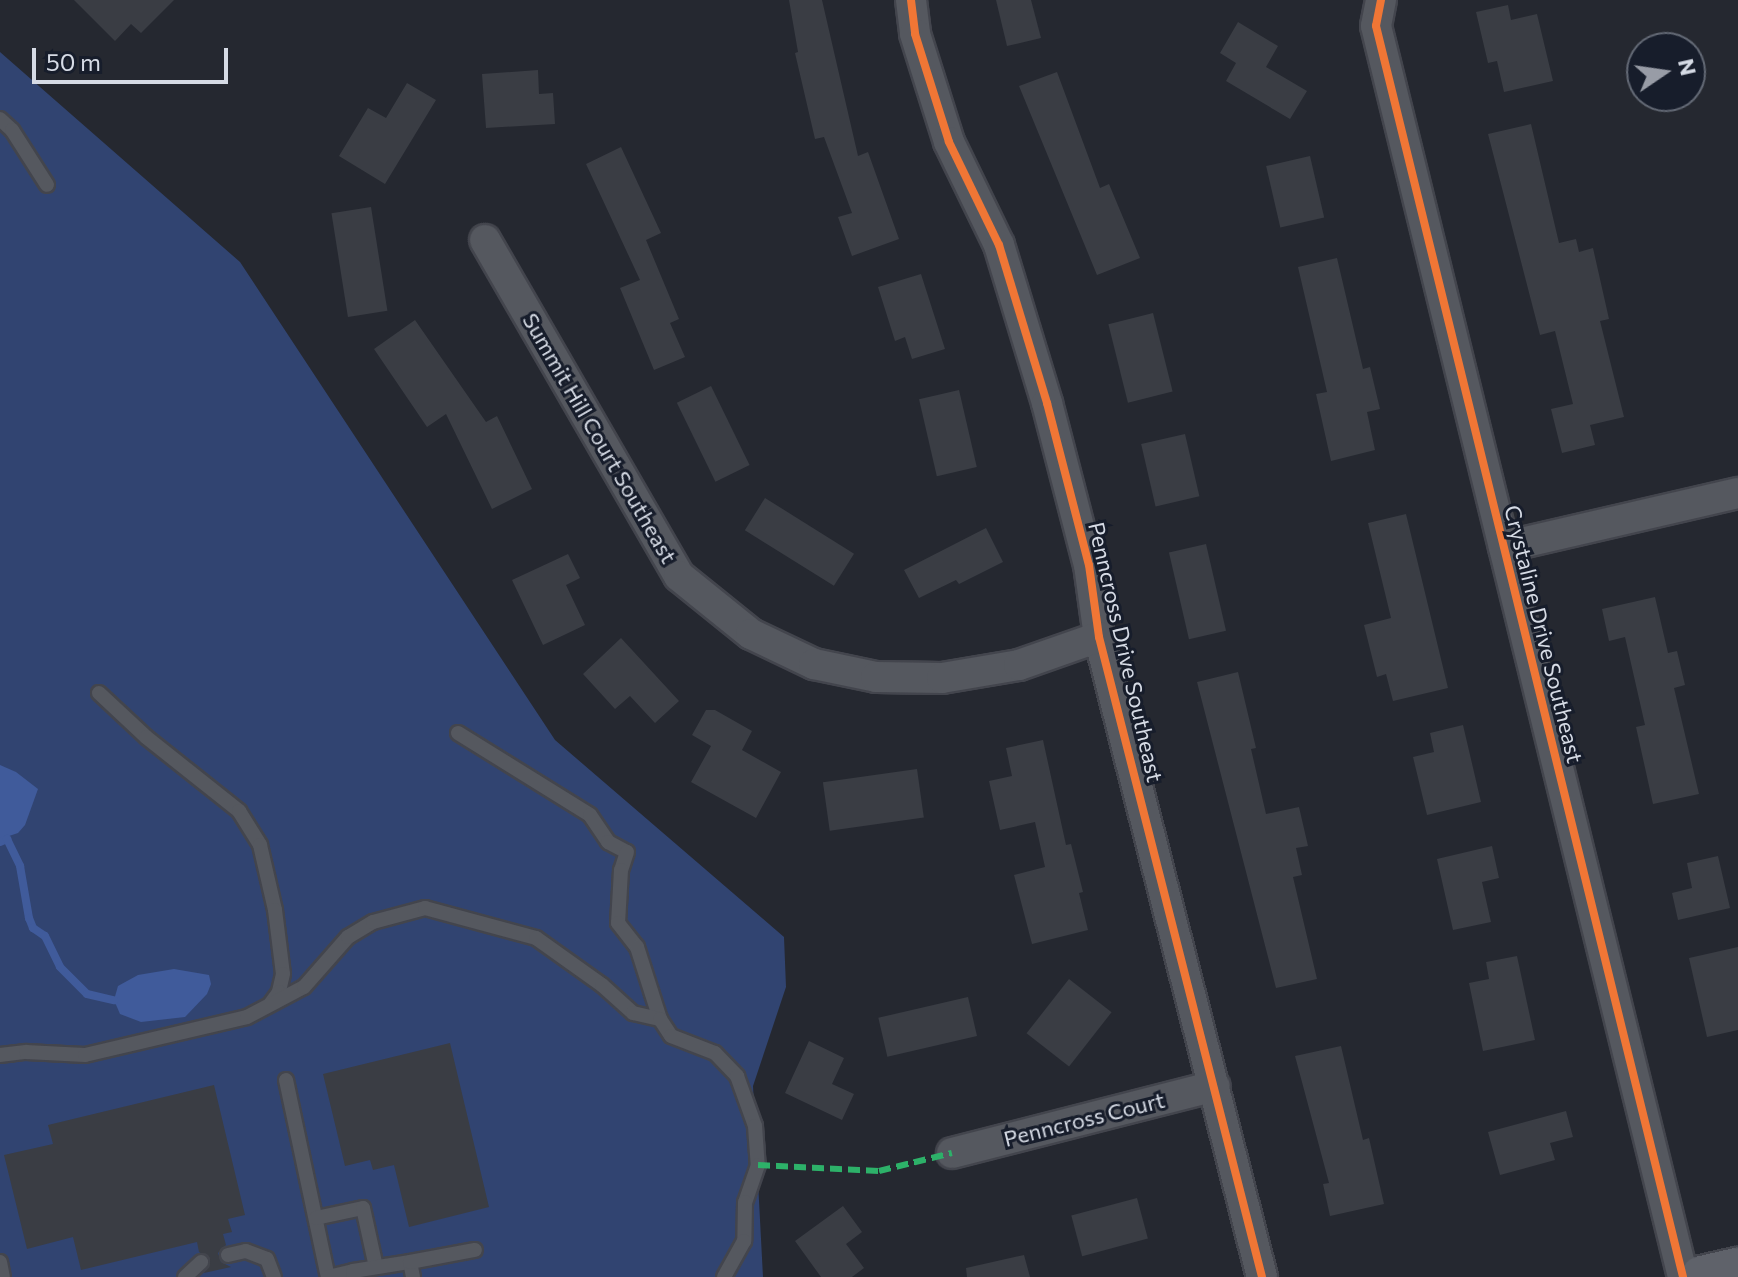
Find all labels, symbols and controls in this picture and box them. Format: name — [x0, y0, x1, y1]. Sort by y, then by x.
scale bar — [36, 32, 232, 82]
north arrow — [1626, 32, 1706, 112]
text: 50 m — [46, 47, 101, 76]
text: N — [1673, 56, 1703, 78]
street label: Summit Hill Court Southeast — [517, 308, 683, 568]
street label: Crystaline Drive Southeast — [1499, 502, 1589, 766]
street label: Penncross Drive Southeast — [1083, 519, 1169, 785]
street label: Penncross Court — [1001, 1086, 1167, 1152]

